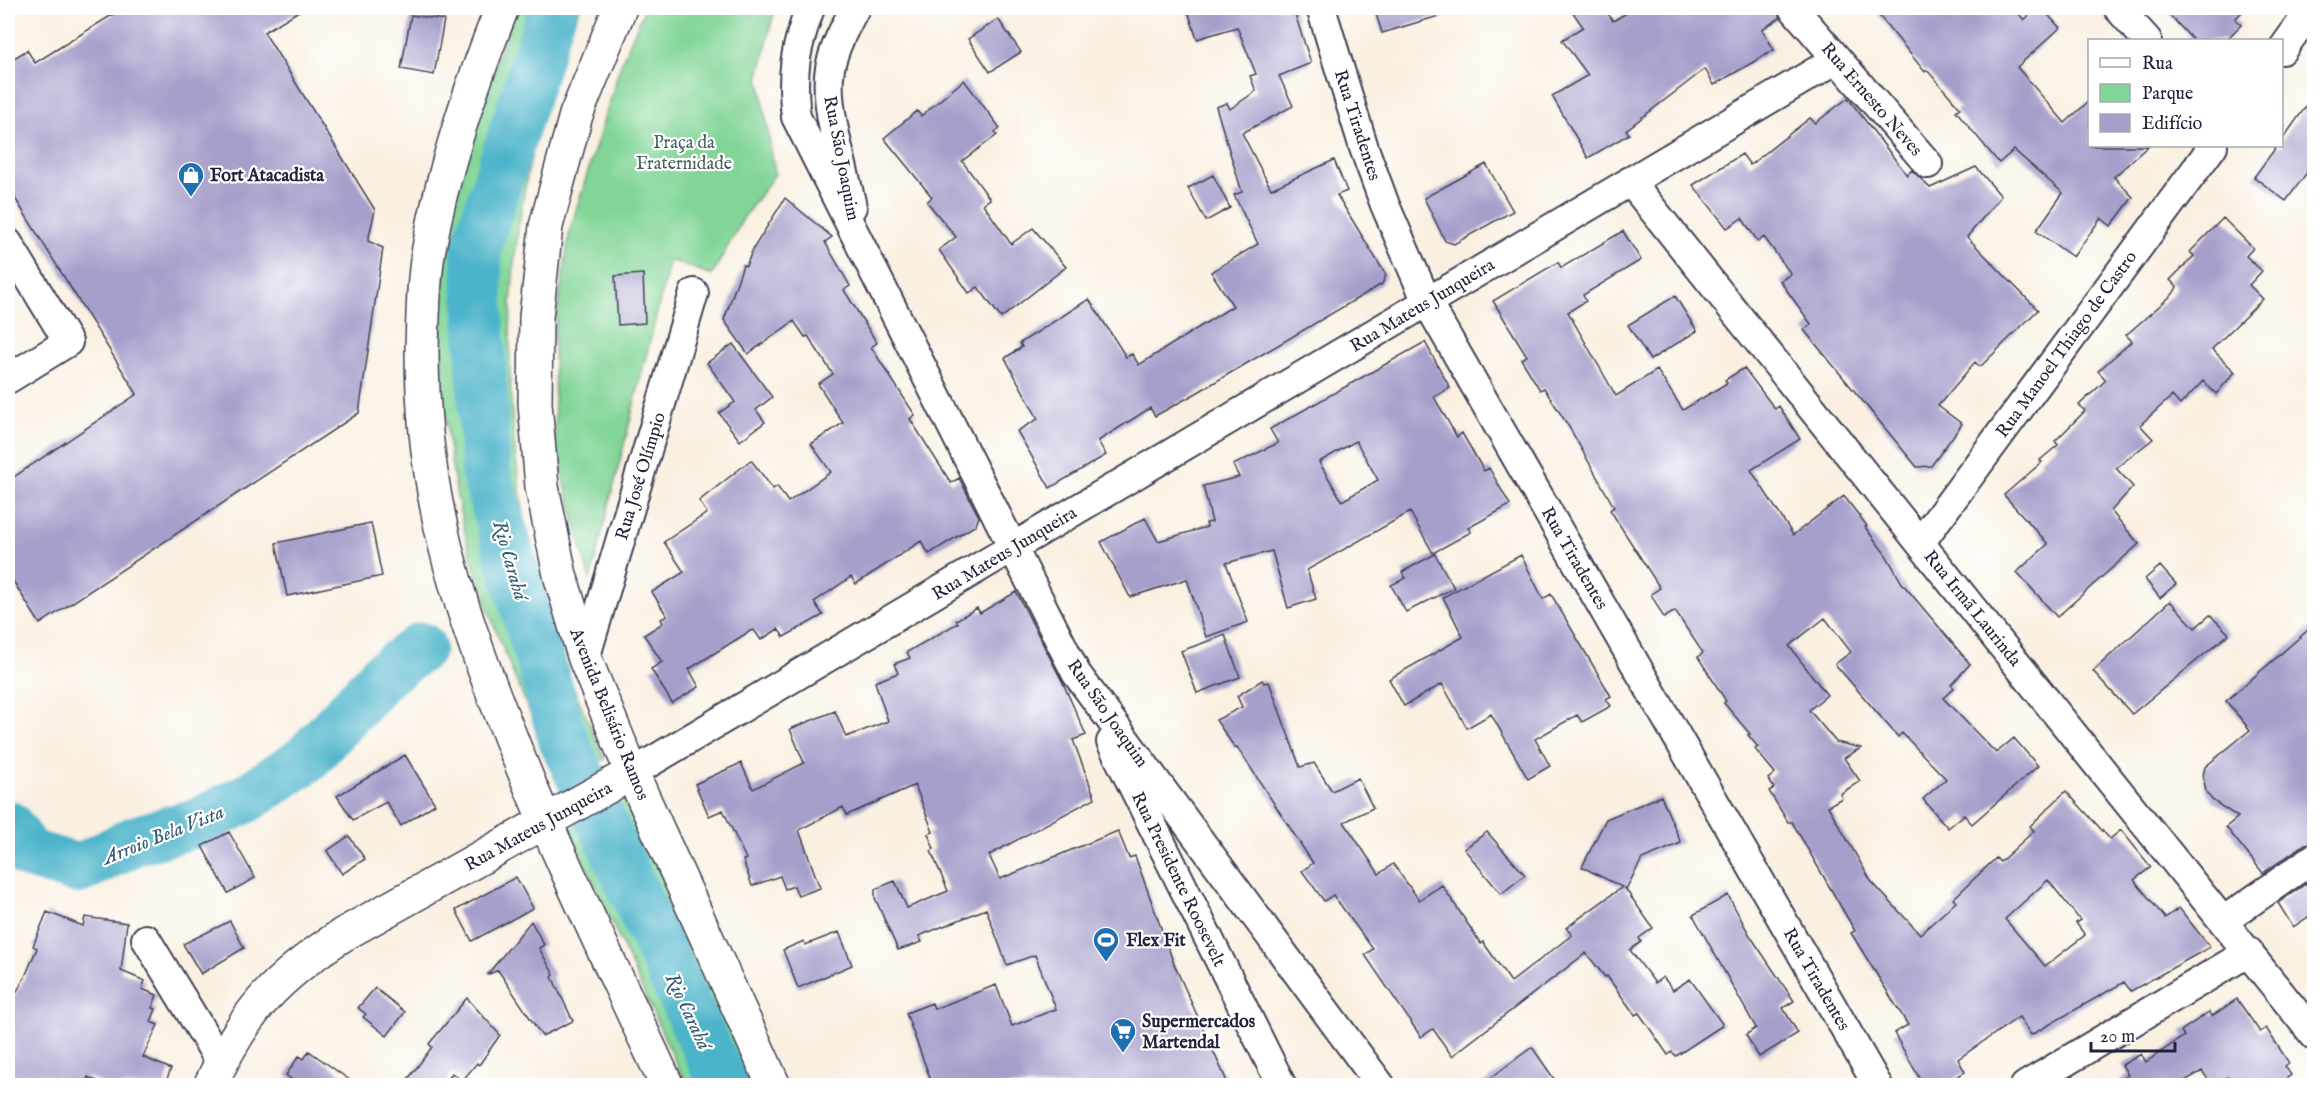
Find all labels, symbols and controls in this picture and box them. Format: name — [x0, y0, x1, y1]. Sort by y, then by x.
street label: Rua Ernesto Neves — [1815, 38, 1927, 162]
legend — [2088, 39, 2283, 147]
text: Rua — [2142, 53, 2173, 76]
street label: Rua Tiradentes — [1328, 67, 1385, 184]
text: Parque — [2142, 83, 2193, 106]
street label: Rua São Joaquim — [817, 94, 864, 223]
text: Edifício — [2142, 113, 2203, 136]
park label: Praça da Fraternidade — [636, 132, 732, 176]
shop icon: Fort Atacadista — [176, 160, 206, 198]
place label: Fort Atacadista — [210, 165, 325, 188]
street label: Rua Manoel Thiago de Castro — [1992, 247, 2143, 443]
street label: Rua Mateus Junqueira — [1346, 254, 1500, 359]
street label: Rua José Olímpio — [611, 409, 672, 543]
street label: Rua Mateus Junqueira — [928, 502, 1082, 607]
street label: Rua Tiradentes — [1535, 503, 1612, 614]
water label: Rio Carahá — [486, 518, 533, 605]
street label: Rua Irmã Laurinda — [1918, 546, 2026, 672]
street label: Avenida Belisário Ramos — [563, 624, 654, 804]
street label: Rua São Joaquim — [1061, 655, 1153, 772]
street label: Rua Mateus Junqueira — [461, 777, 617, 877]
street label: Rua Presidente Roosevelt — [1125, 788, 1230, 971]
water label: Arroio Bela Vista — [97, 800, 228, 872]
street label: Rua Tiradentes — [1777, 924, 1854, 1035]
sports icon: Flex Fit — [1091, 925, 1121, 963]
place label: Flex Fit — [1126, 930, 1186, 953]
water label: Rio Carahá — [659, 969, 717, 1056]
place label: Supermercados Martendal — [1142, 1011, 1256, 1055]
scale bar — [2091, 1015, 2175, 1053]
supermarket icon: Supermercados Martendal — [1108, 1016, 1138, 1054]
text: 20 m — [2100, 1026, 2135, 1049]

